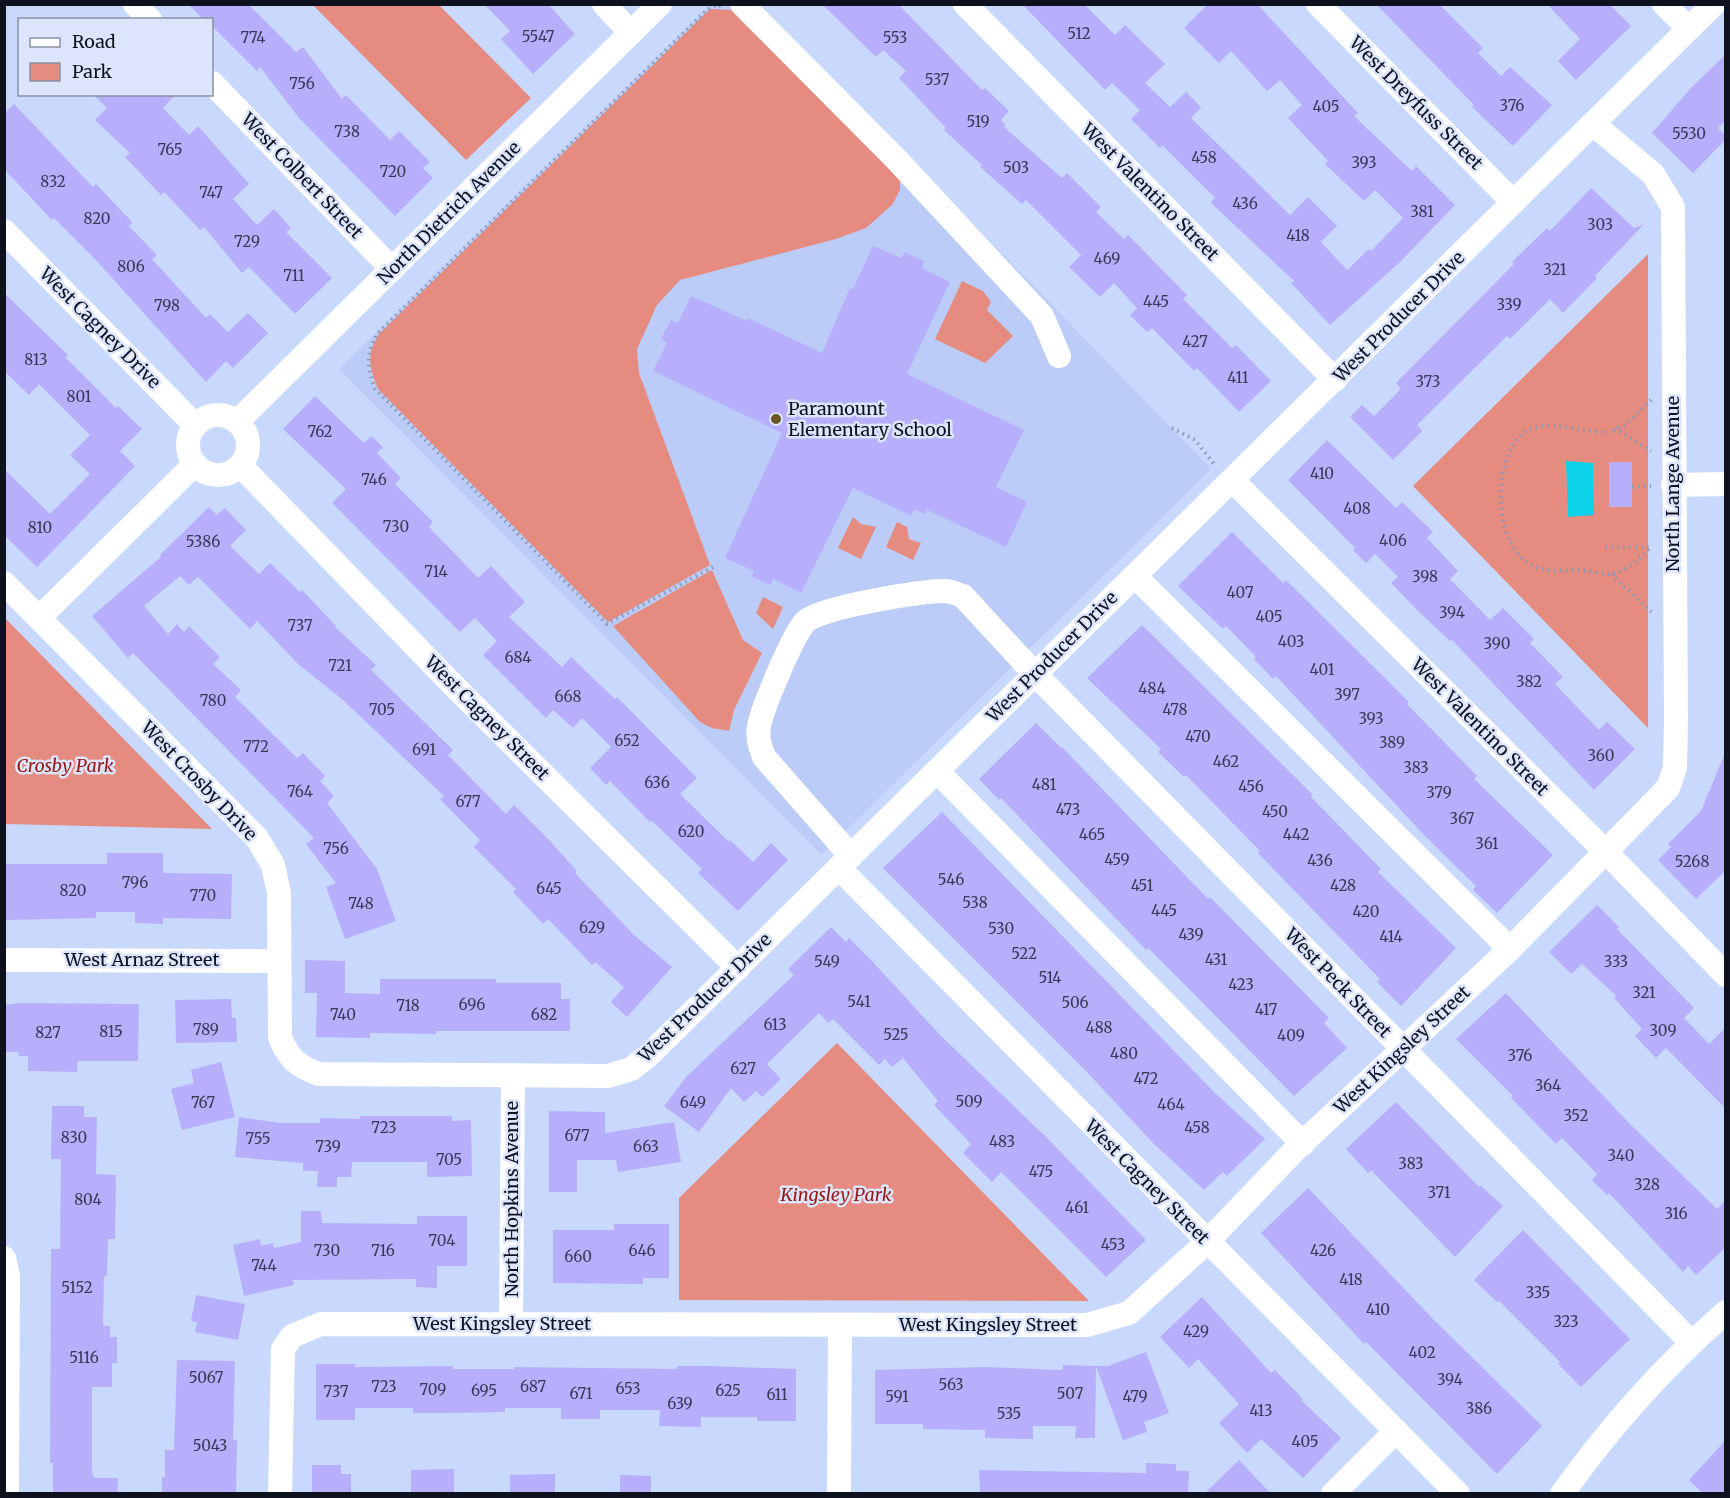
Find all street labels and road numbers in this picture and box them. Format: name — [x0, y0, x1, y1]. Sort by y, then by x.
street label: West Dreyfuss Street — [1344, 30, 1488, 174]
street label: West Colbert Street — [236, 107, 368, 243]
street label: West Valentino Street — [1076, 117, 1224, 265]
street label: North Dietrich Avenue — [372, 136, 525, 289]
street label: West Producer Drive — [1327, 246, 1469, 388]
street label: West Cagney Drive — [34, 261, 166, 393]
street label: North Lange Avenue — [1661, 396, 1684, 572]
street label: West Producer Drive — [980, 586, 1122, 728]
street label: West Cagney Street — [419, 650, 555, 785]
street label: West Valentino Street — [1406, 652, 1554, 800]
street label: West Crosby Drive — [136, 715, 262, 845]
street label: West Peck Street — [1279, 922, 1397, 1042]
street label: West Producer Drive — [633, 928, 776, 1068]
street label: West Arnaz Street — [64, 948, 219, 971]
street label: West Kingsley Street — [1328, 981, 1475, 1119]
street label: North Hopkins Avenue — [500, 1101, 523, 1297]
street label: West Cagney Street — [1079, 1114, 1215, 1249]
street label: West Kingsley Street — [412, 1312, 591, 1335]
street label: West Kingsley Street — [898, 1313, 1077, 1336]

